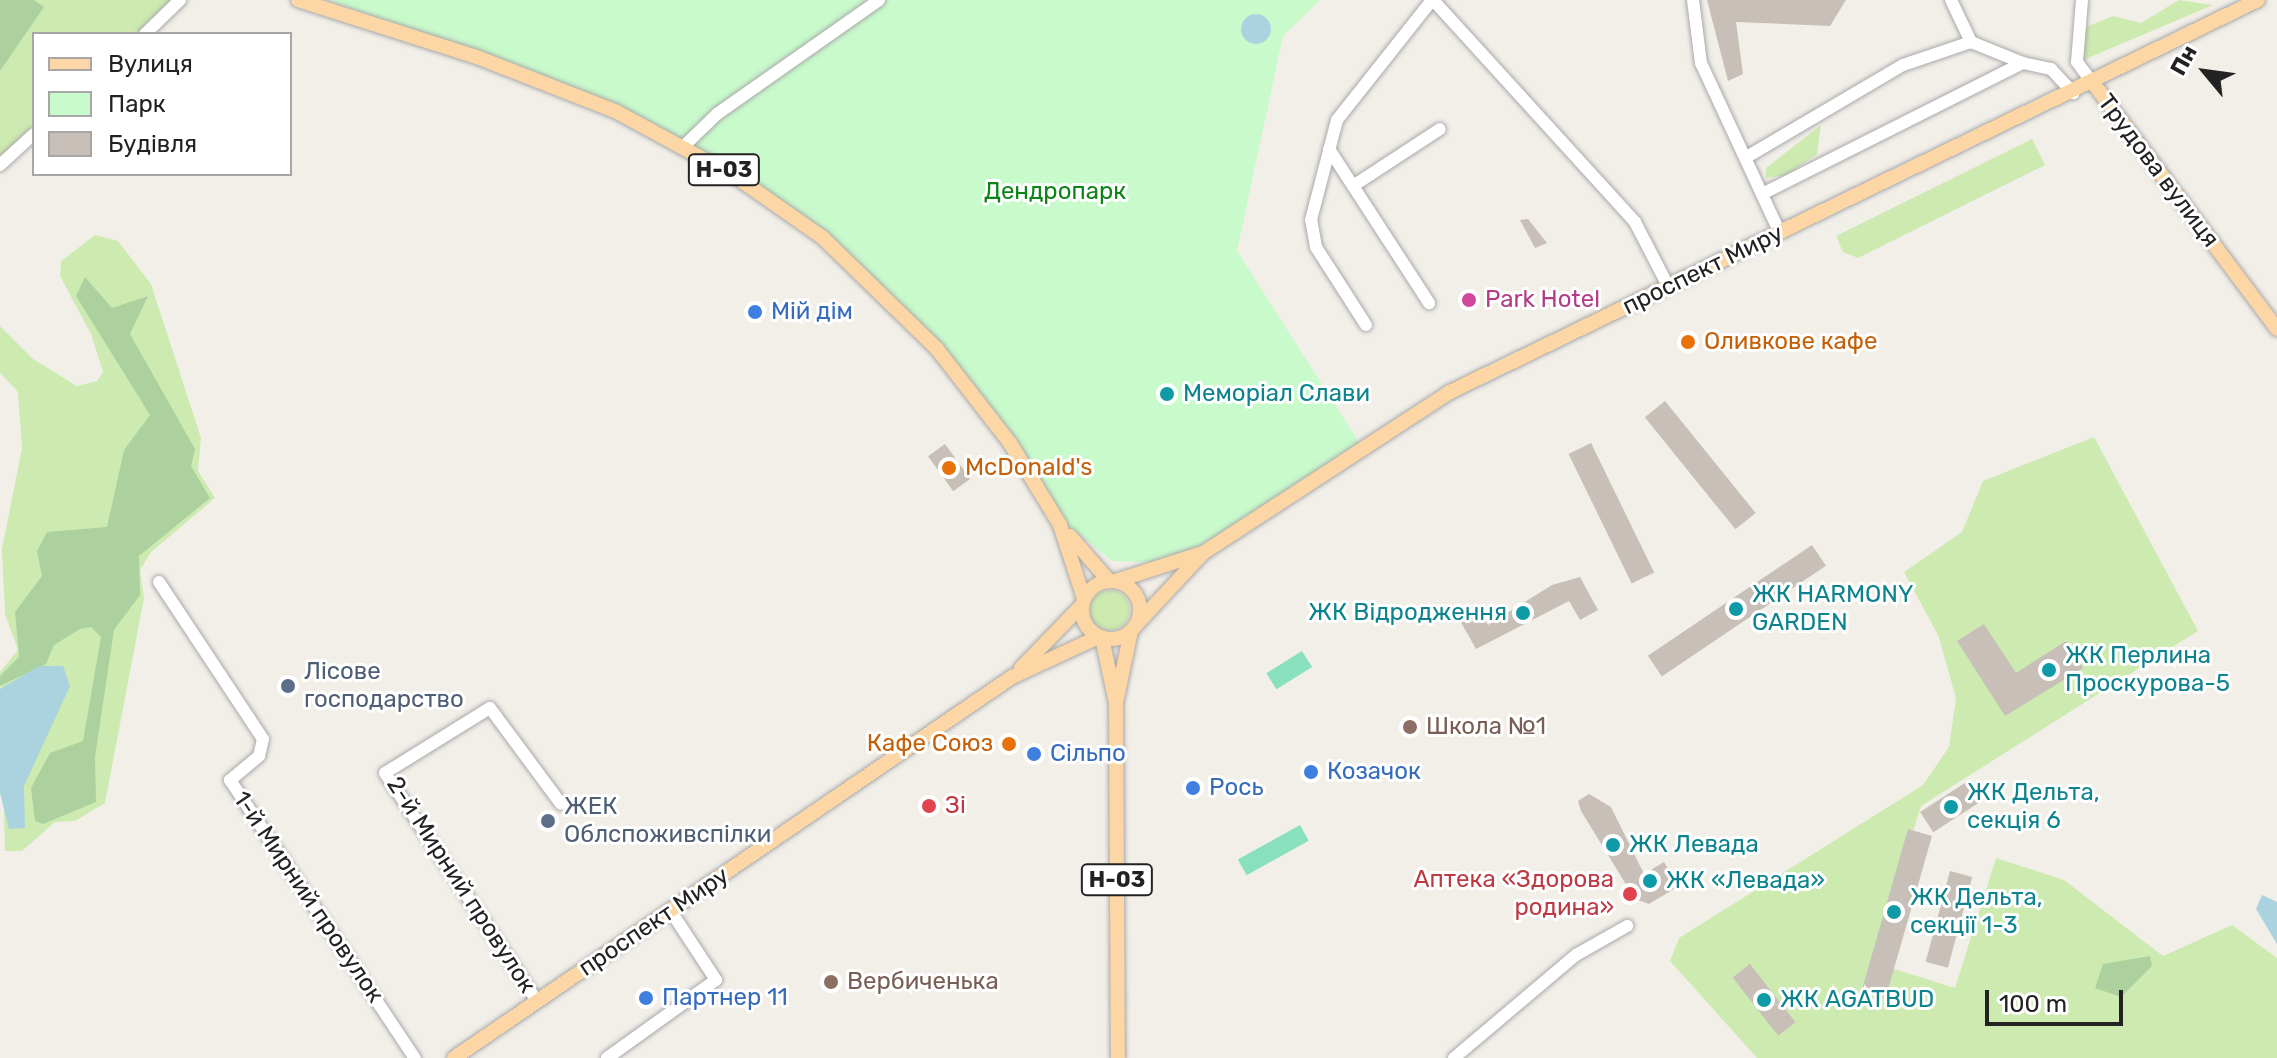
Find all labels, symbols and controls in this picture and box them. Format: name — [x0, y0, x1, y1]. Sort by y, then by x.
legend — [32, 32, 292, 176]
north arrow — [2165, 32, 2245, 112]
text: Пн — [2164, 40, 2203, 80]
text: Вулиця — [108, 50, 193, 78]
street label: Трудова вулиця — [2091, 89, 2225, 253]
text: Парк — [108, 90, 166, 118]
text: Будівля — [108, 130, 197, 158]
road number: Н-03 — [686, 152, 762, 188]
park label: Дендропарк — [984, 178, 1126, 206]
street label: проспект Миру — [1618, 219, 1788, 321]
place label: Park Hotel — [1485, 286, 1600, 314]
marker: Park Hotel — [1460, 291, 1478, 309]
place label: Мій дім — [771, 298, 853, 326]
marker: Мій дім — [746, 303, 764, 321]
place label: Оливкове кафе — [1704, 328, 1878, 356]
marker: Оливкове кафе — [1679, 333, 1697, 351]
place label: Меморіал Слави — [1183, 380, 1370, 408]
marker: Меморіал Слави — [1158, 385, 1176, 403]
place label: McDonald's — [965, 454, 1092, 482]
marker: McDonald's — [940, 459, 958, 477]
place label: ЖК HARMONY GARDEN — [1752, 581, 1913, 637]
place label: ЖК Відродження — [1308, 599, 1507, 627]
marker: ЖК HARMONY GARDEN — [1727, 600, 1745, 618]
marker: ЖК Відродження — [1514, 604, 1532, 622]
place label: ЖК Перлина Проскурова-5 — [2065, 642, 2230, 698]
place label: Лісове господарство — [304, 658, 464, 714]
marker: ЖК Перлина Проскурова-5 — [2040, 661, 2058, 679]
marker: Лісове господарство — [279, 677, 297, 695]
place label: Школа №1 — [1426, 713, 1546, 741]
marker: Школа №1 — [1401, 718, 1419, 736]
place label: Кафе Союз — [867, 730, 993, 758]
marker: Кафе Союз — [1000, 735, 1018, 753]
place label: Сільпо — [1050, 740, 1126, 768]
marker: Сільпо — [1025, 745, 1043, 763]
place label: Козачок — [1327, 758, 1421, 786]
marker: Козачок — [1302, 763, 1320, 781]
street label: 2-й Мирний провулок — [380, 771, 542, 999]
place label: Рось — [1209, 774, 1263, 802]
marker: Рось — [1184, 779, 1202, 797]
place label: ЖК Дельта, секція 6 — [1967, 779, 2100, 835]
street label: 1-й Мирний провулок — [226, 786, 390, 1008]
place label: Зі — [945, 792, 966, 820]
place label: ЖЕК Облспоживспілки — [564, 793, 771, 849]
marker: Зі — [920, 797, 938, 815]
marker: ЖК Дельта, секція 6 — [1942, 798, 1960, 816]
marker: ЖЕК Облспоживспілки — [539, 812, 557, 830]
place label: ЖК Левада — [1629, 831, 1759, 859]
marker: ЖК Левада — [1604, 836, 1622, 854]
street label: проспект Миру — [573, 861, 735, 983]
road number: Н-03 — [1079, 862, 1155, 898]
place label: Аптека «Здорова родина» — [1414, 866, 1614, 922]
place label: ЖК «Левада» — [1666, 867, 1825, 895]
marker: ЖК «Левада» — [1641, 872, 1659, 890]
place label: ЖК Дельта, секції 1-3 — [1910, 884, 2043, 940]
marker: Аптека «Здорова родина» — [1621, 885, 1639, 903]
marker: ЖК Дельта, секції 1-3 — [1885, 903, 1903, 921]
place label: Вербиченька — [847, 968, 999, 996]
marker: Вербиченька — [822, 973, 840, 991]
scale bar — [1989, 974, 2127, 1024]
place label: Партнер 11 — [662, 984, 788, 1012]
place label: ЖК AGATBUD — [1780, 986, 1934, 1014]
marker: Партнер 11 — [637, 989, 655, 1007]
text: 100 m — [1999, 990, 2067, 1018]
marker: ЖК AGATBUD — [1755, 991, 1773, 1009]

